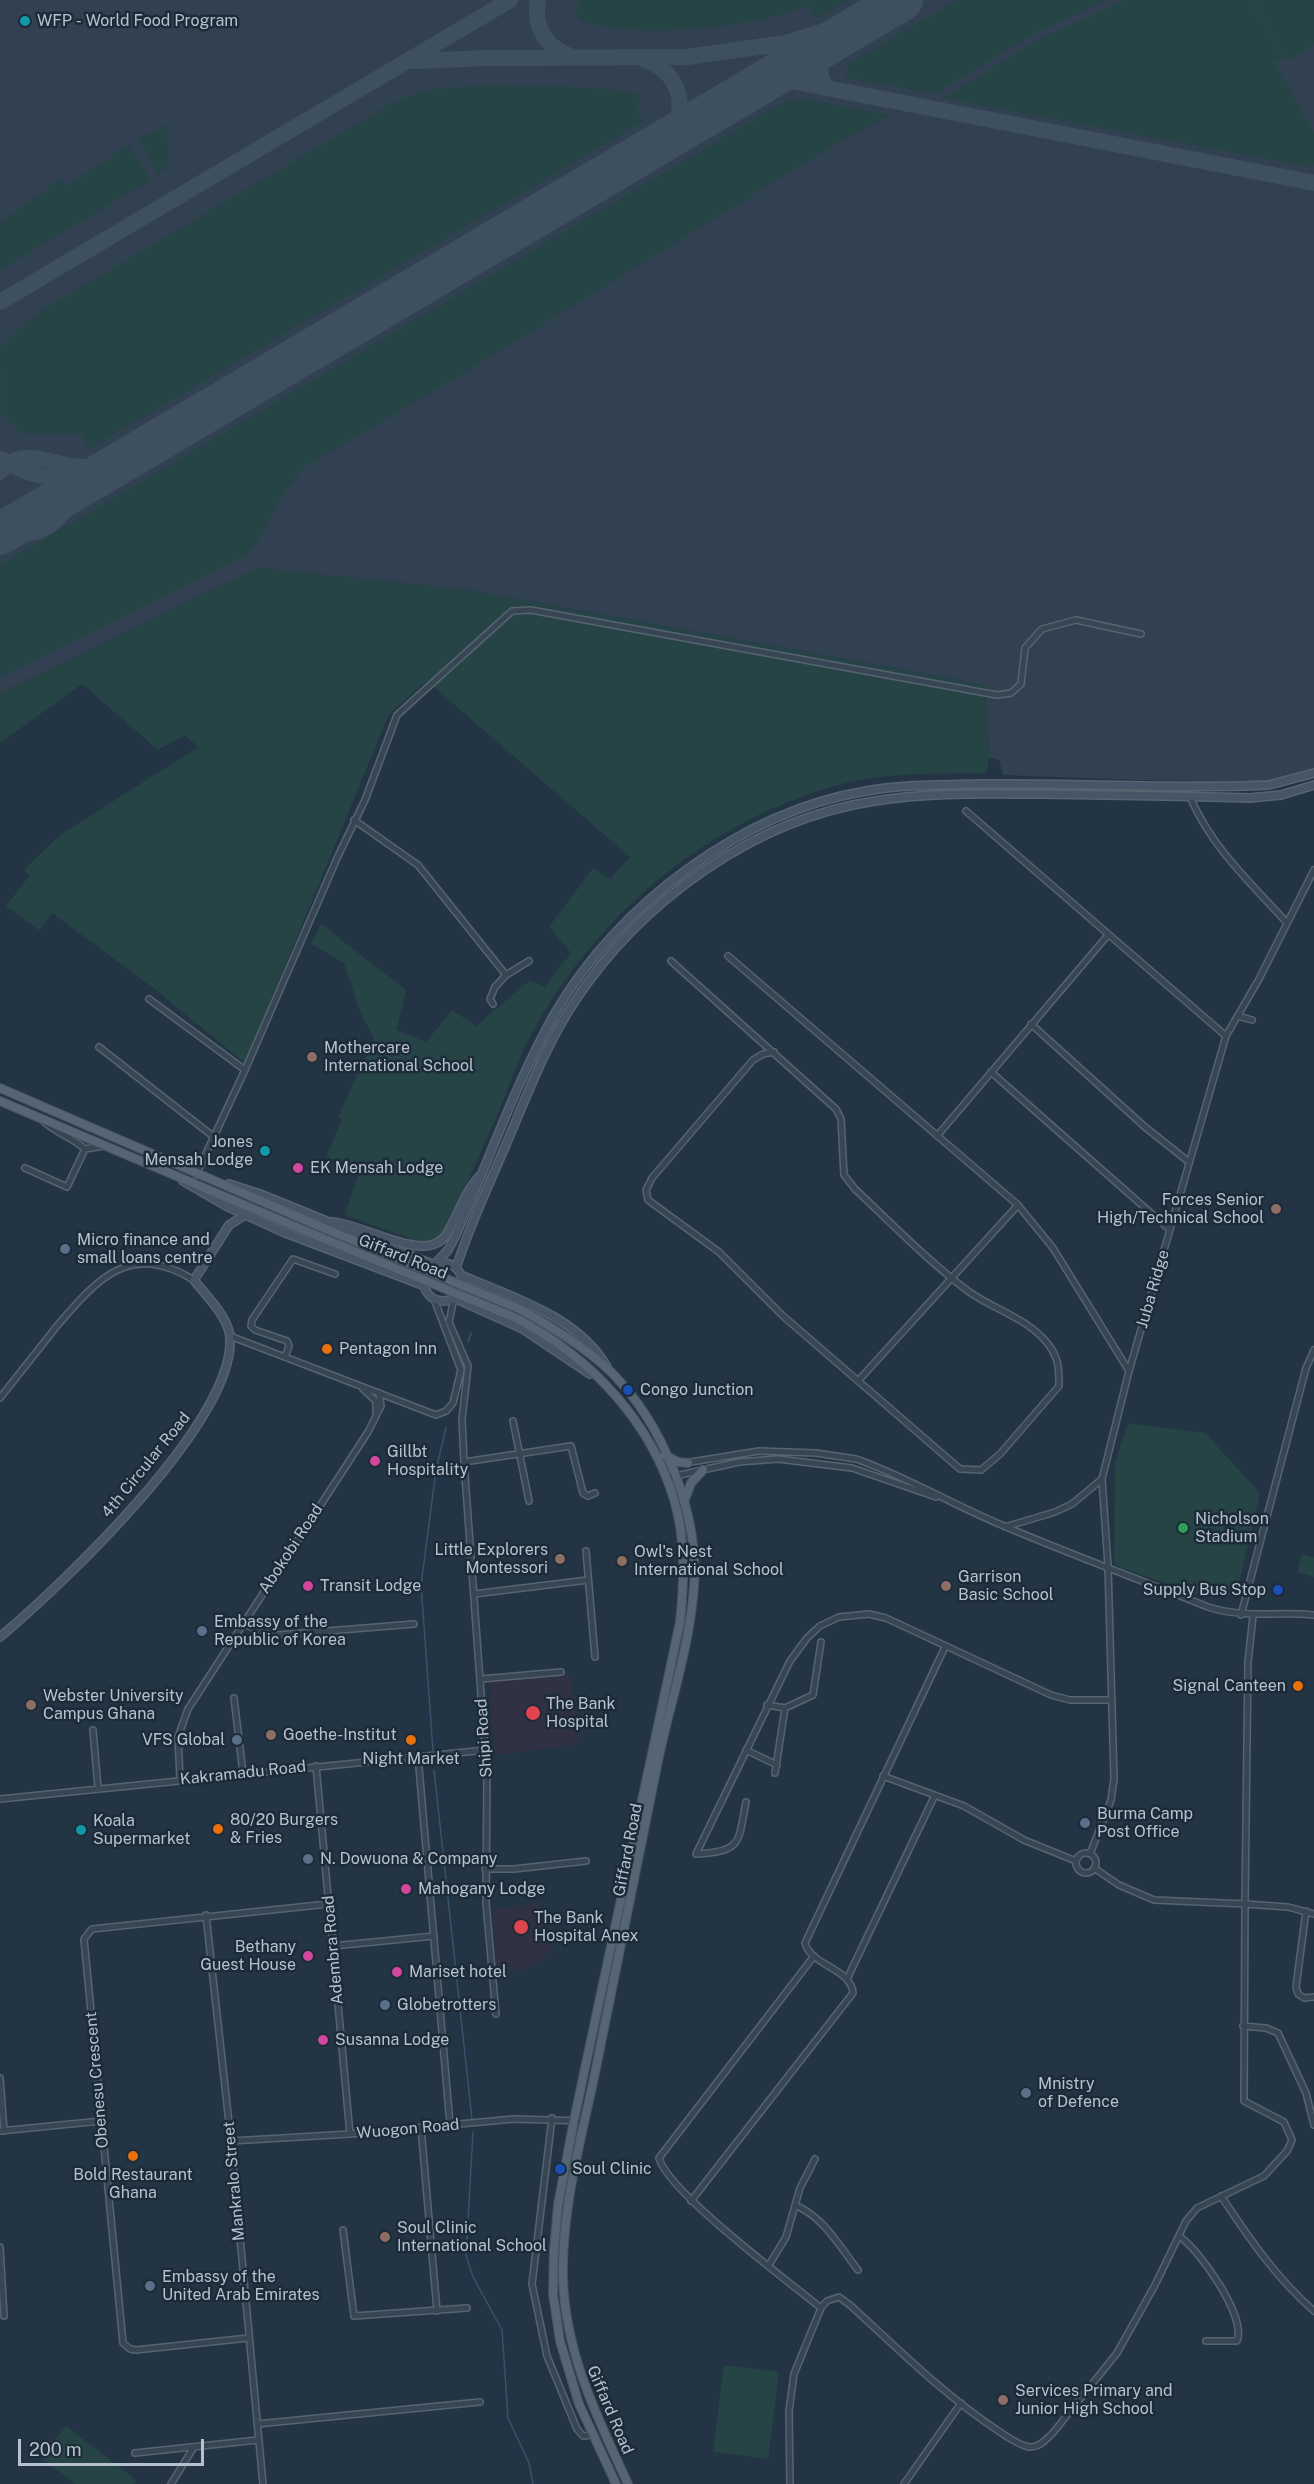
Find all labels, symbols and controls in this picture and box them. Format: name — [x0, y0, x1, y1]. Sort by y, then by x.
place label: WFP - World Food Program — [37, 11, 238, 31]
marker: WFP - World Food Program — [18, 14, 32, 28]
place label: Mothercare International School — [324, 1038, 474, 1076]
marker: Mothercare International School — [305, 1050, 319, 1064]
place label: Jones Mensah Lodge — [144, 1132, 253, 1170]
marker: Jones Mensah Lodge — [258, 1144, 272, 1158]
place label: EK Mensah Lodge — [310, 1158, 443, 1178]
marker: EK Mensah Lodge — [291, 1161, 305, 1175]
place label: Forces Senior High/Technical School — [1097, 1190, 1264, 1228]
marker: Forces Senior High/Technical School — [1269, 1202, 1283, 1216]
place label: Micro finance and small loans centre — [77, 1230, 212, 1268]
street label: Giffard Road — [356, 1230, 450, 1284]
marker: Micro finance and small loans centre — [58, 1242, 72, 1256]
street label: Juba Ridge — [1133, 1248, 1173, 1330]
place label: Pentagon Inn — [339, 1339, 437, 1359]
marker: Pentagon Inn — [320, 1342, 334, 1356]
place label: Congo Junction — [640, 1380, 754, 1400]
marker: Congo Junction — [621, 1383, 635, 1397]
street label: 4th Circular Road — [98, 1408, 194, 1522]
place label: Gillbt Hospitality — [387, 1442, 468, 1480]
marker: Gillbt Hospitality — [368, 1454, 382, 1468]
street label: Abokobi Road — [255, 1501, 327, 1597]
place label: Nicholson Stadium — [1195, 1509, 1269, 1547]
marker: Nicholson Stadium — [1176, 1521, 1190, 1535]
place label: Little Explorers Montessori — [434, 1540, 548, 1578]
place label: Owl's Nest International School — [634, 1542, 784, 1580]
marker: Little Explorers Montessori — [553, 1552, 567, 1566]
marker: Owl's Nest International School — [615, 1554, 629, 1568]
place label: Garrison Basic School — [958, 1567, 1054, 1605]
place label: Transit Lodge — [320, 1576, 421, 1596]
marker: Transit Lodge — [301, 1579, 315, 1593]
marker: Garrison Basic School — [939, 1579, 953, 1593]
place label: Supply Bus Stop — [1143, 1580, 1266, 1600]
marker: Supply Bus Stop — [1271, 1583, 1285, 1597]
place label: Embassy of the Republic of Korea — [214, 1612, 346, 1650]
marker: Embassy of the Republic of Korea — [195, 1624, 209, 1638]
place label: Signal Canteen — [1173, 1676, 1286, 1696]
marker: Signal Canteen — [1291, 1679, 1305, 1693]
place label: Webster University Campus Ghana — [43, 1686, 184, 1724]
place label: The Bank Hospital — [546, 1694, 615, 1732]
marker: Webster University Campus Ghana — [24, 1698, 38, 1712]
street label: Shipi Road — [472, 1698, 496, 1778]
marker: The Bank Hospital — [524, 1704, 542, 1722]
place label: Goethe-Institut — [283, 1725, 397, 1745]
marker: Goethe-Institut — [264, 1728, 278, 1742]
place label: VFS Global — [142, 1730, 225, 1750]
marker: VFS Global — [230, 1733, 244, 1747]
marker: Night Market — [404, 1733, 418, 1747]
place label: Night Market — [362, 1749, 460, 1769]
street label: Kakramadu Road — [179, 1757, 307, 1789]
street label: Giffard Road — [610, 1802, 646, 1898]
place label: Burma Camp Post Office — [1097, 1804, 1193, 1842]
place label: 80/20 Burgers & Fries — [230, 1810, 338, 1848]
place label: Koala Supermarket — [93, 1811, 190, 1849]
marker: Burma Camp Post Office — [1078, 1816, 1092, 1830]
marker: 80/20 Burgers & Fries — [211, 1822, 225, 1836]
marker: Koala Supermarket — [74, 1823, 88, 1837]
place label: N. Dowuona & Company — [320, 1849, 497, 1869]
marker: N. Dowuona & Company — [301, 1852, 315, 1866]
place label: Mahogany Lodge — [418, 1879, 545, 1899]
marker: Mahogany Lodge — [399, 1882, 413, 1896]
street label: Adembra Road — [319, 1895, 347, 2005]
place label: The Bank Hospital Anex — [534, 1908, 639, 1946]
marker: The Bank Hospital Anex — [512, 1918, 530, 1936]
place label: Bethany Guest House — [200, 1937, 296, 1975]
marker: Bethany Guest House — [301, 1949, 315, 1963]
place label: Mariset hotel — [409, 1962, 507, 1982]
marker: Mariset hotel — [390, 1965, 404, 1979]
place label: Globetrotters — [397, 1995, 496, 2015]
marker: Globetrotters — [378, 1998, 392, 2012]
street label: Obenesu Crescent — [81, 2011, 113, 2149]
place label: Susanna Lodge — [335, 2030, 449, 2050]
marker: Susanna Lodge — [316, 2033, 330, 2047]
place label: Mnistry of Defence — [1038, 2074, 1119, 2112]
marker: Mnistry of Defence — [1019, 2086, 1033, 2100]
street label: Wuogon Road — [356, 2115, 460, 2143]
street label: Mankralo Street — [219, 2120, 249, 2242]
marker: Bold Restaurant Ghana — [126, 2149, 140, 2163]
place label: Soul Clinic — [572, 2159, 652, 2179]
marker: Soul Clinic — [553, 2162, 567, 2176]
place label: Bold Restaurant Ghana — [73, 2165, 193, 2203]
place label: Soul Clinic International School — [397, 2218, 547, 2256]
marker: Soul Clinic International School — [378, 2230, 392, 2244]
place label: Embassy of the United Arab Emirates — [162, 2267, 320, 2305]
marker: Embassy of the United Arab Emirates — [143, 2279, 157, 2293]
street label: Giffard Road — [583, 2363, 637, 2457]
place label: Services Primary and Junior High School — [1015, 2381, 1173, 2419]
marker: Services Primary and Junior High School — [996, 2393, 1010, 2407]
scale bar — [21, 2427, 207, 2465]
text: 200 m — [29, 2439, 82, 2460]

